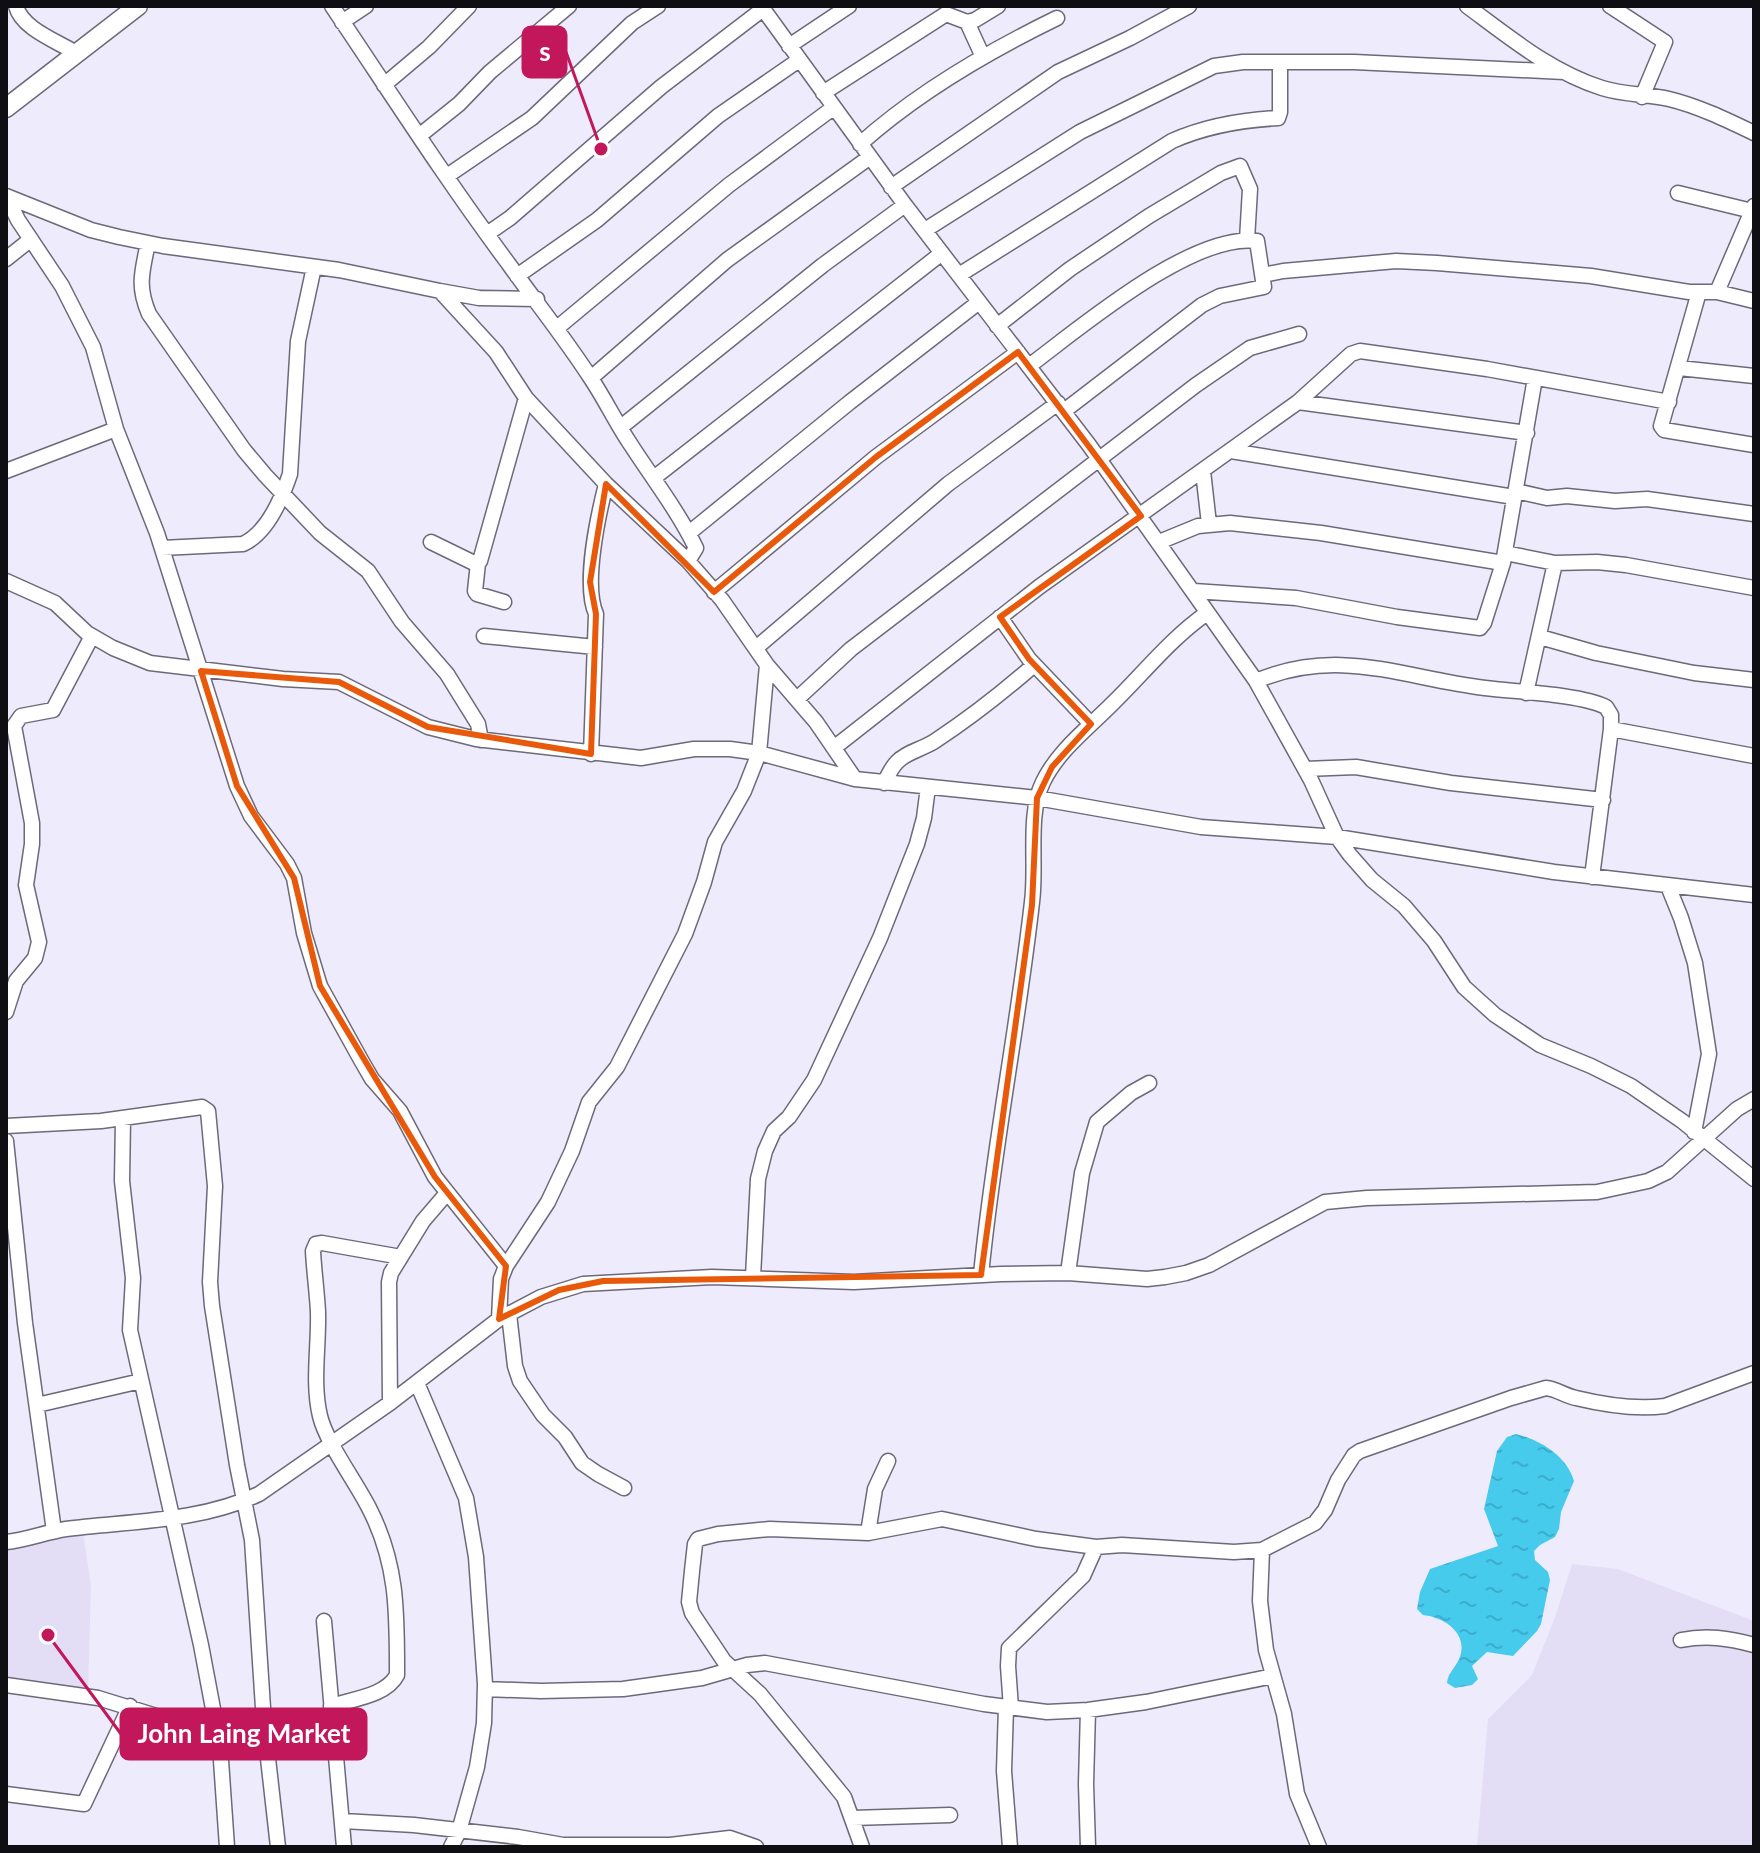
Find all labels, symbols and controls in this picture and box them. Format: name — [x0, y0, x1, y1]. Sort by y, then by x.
callout: s — [523, 27, 566, 77]
text: s — [539, 35, 551, 67]
callout: John Laing Market — [121, 1709, 366, 1759]
text: John Laing Market — [137, 1717, 351, 1749]

